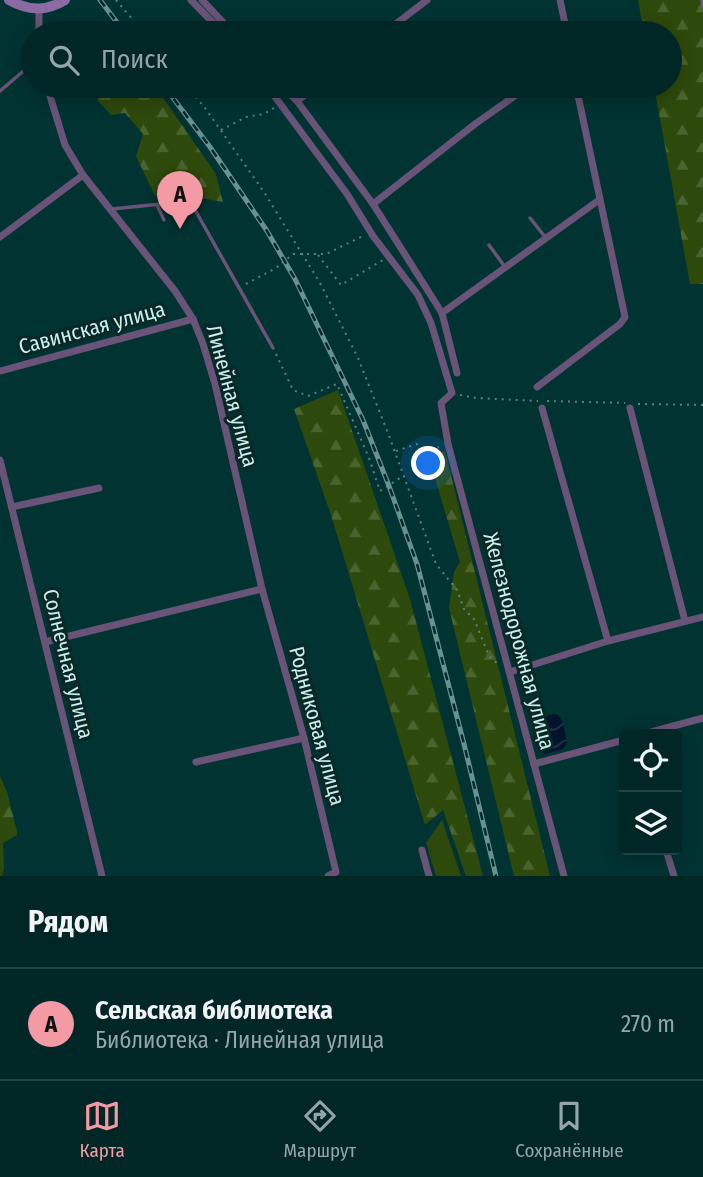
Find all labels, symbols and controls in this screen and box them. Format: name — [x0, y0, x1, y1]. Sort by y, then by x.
search box — [21, 21, 682, 98]
icon: search — [45, 41, 83, 79]
text: Поиск — [101, 44, 168, 75]
pin: A — [157, 171, 203, 229]
street label: Савинская улица — [16, 296, 168, 360]
street label: Линейная улица — [201, 322, 263, 470]
your location — [411, 446, 445, 480]
street label: Железнодорожная улица — [477, 529, 561, 753]
street label: Солнечная улица — [37, 586, 99, 742]
street label: Родниковая улица — [283, 644, 351, 808]
map controls — [619, 729, 682, 855]
button: locate — [619, 729, 682, 792]
button: layers — [619, 792, 682, 855]
text: Рядом — [28, 904, 108, 940]
text: Сельская библиотека — [95, 995, 333, 1026]
text: A — [45, 1010, 57, 1038]
text: 270 m — [621, 1010, 675, 1038]
text: Библиотека · Линейная улица — [95, 1026, 384, 1054]
tab: Карта — [79, 1097, 125, 1162]
tab: Маршрут — [284, 1097, 356, 1162]
tab: Сохранённые — [515, 1097, 624, 1162]

